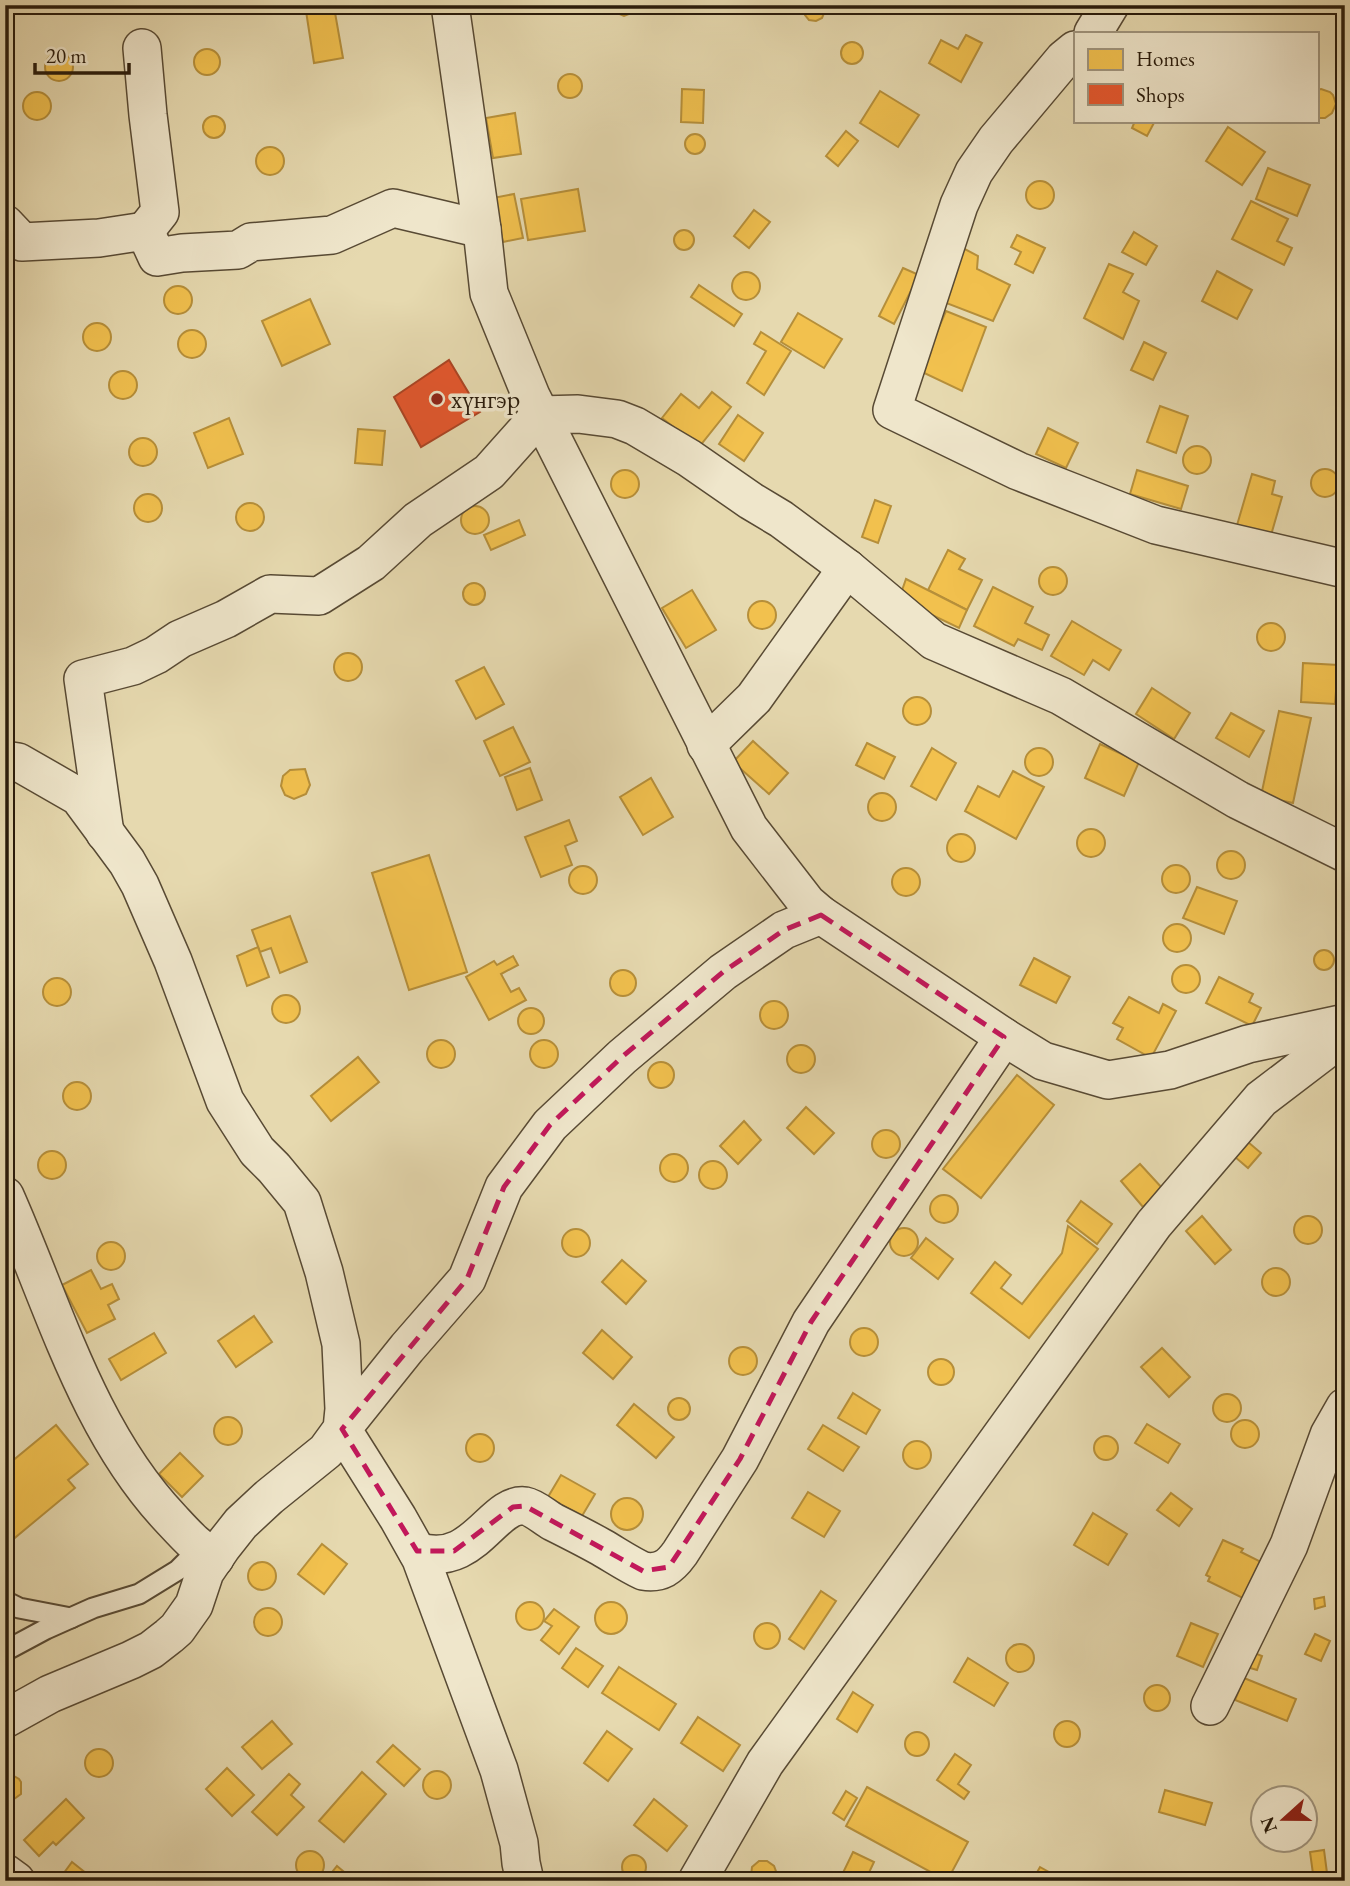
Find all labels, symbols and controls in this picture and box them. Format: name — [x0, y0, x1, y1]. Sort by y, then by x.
scale bar — [35, 32, 130, 76]
legend — [1074, 32, 1318, 122]
text: 20 m — [46, 42, 87, 69]
text: Homes — [1136, 45, 1195, 72]
text: Shops — [1136, 81, 1185, 108]
place label: хүнгэр — [451, 382, 520, 416]
marker: хүнгэр — [429, 391, 445, 407]
north arrow — [1248, 1784, 1318, 1854]
text: N — [1254, 1813, 1283, 1837]

